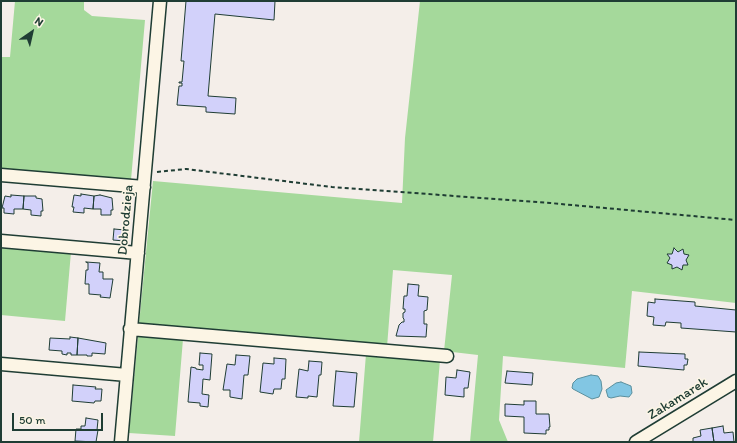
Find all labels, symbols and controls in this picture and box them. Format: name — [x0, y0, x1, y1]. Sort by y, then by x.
north arrow — [12, 12, 52, 52]
text: N — [32, 14, 46, 29]
street label: Dobrodzieja — [115, 184, 137, 256]
street label: Zakamarek — [645, 374, 711, 424]
scale bar — [14, 405, 105, 431]
text: 50 m — [19, 413, 45, 427]

